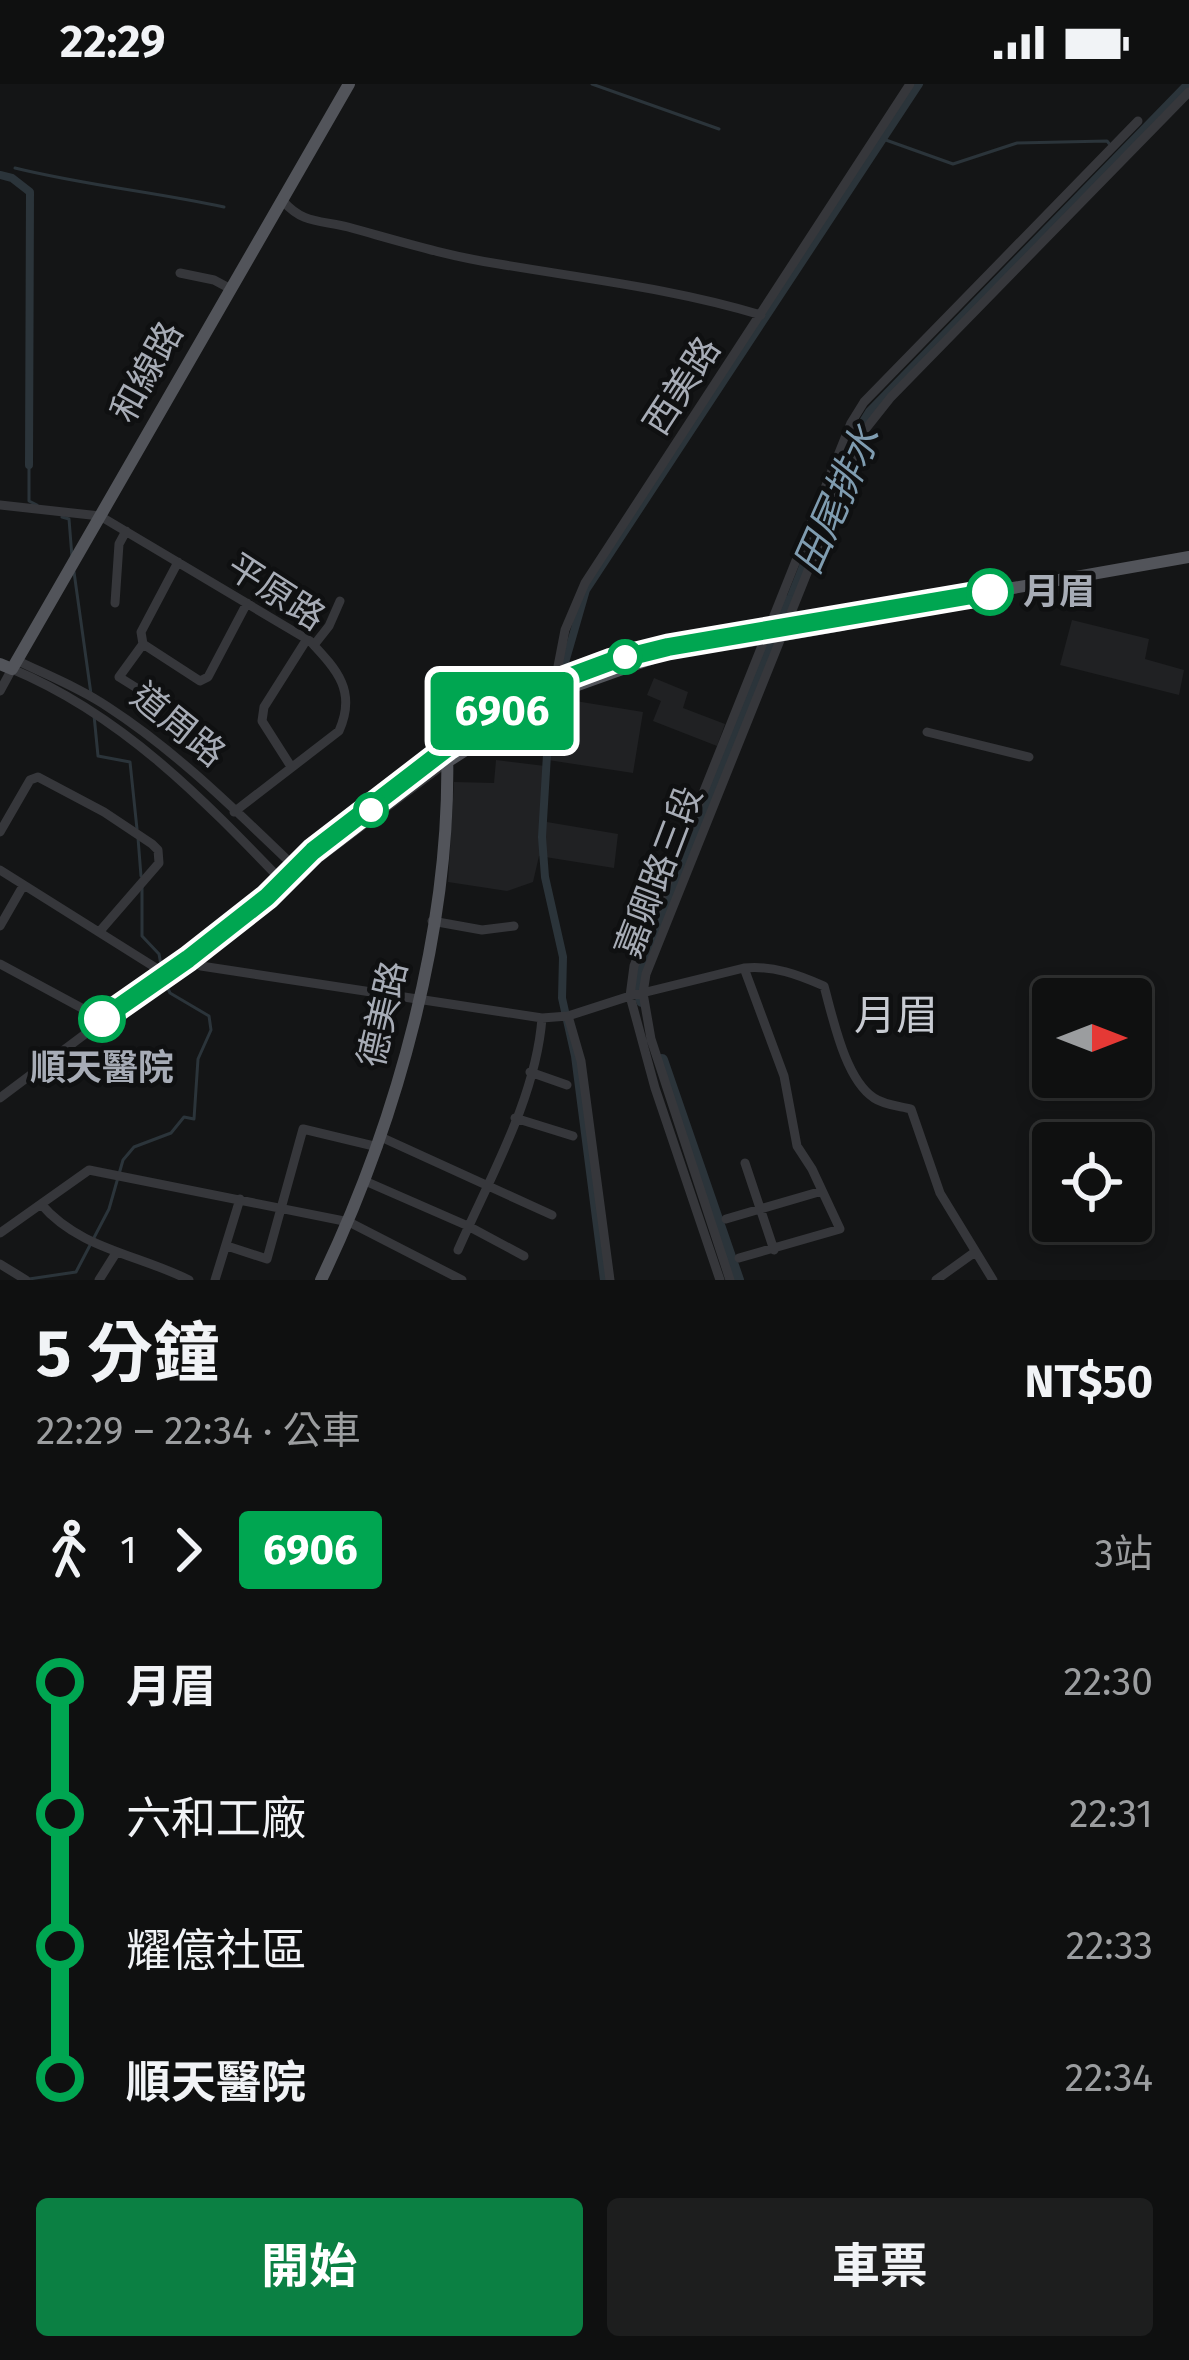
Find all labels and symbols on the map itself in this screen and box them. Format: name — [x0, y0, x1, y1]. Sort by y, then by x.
street label: 和線路 — [102, 314, 192, 430]
street label: 西美路 — [634, 329, 730, 443]
water label: 田尾排水 — [784, 418, 891, 581]
street label: 平原路 — [219, 544, 333, 640]
marker: 月眉 — [968, 570, 1012, 614]
place label: 月眉 — [1023, 570, 1095, 614]
unlabelled marker — [609, 641, 641, 673]
line badge: 6906 — [418, 672, 586, 750]
street label: 道周路 — [122, 674, 234, 776]
street label: 嘉卿路三段 — [606, 780, 712, 964]
unlabelled marker — [355, 794, 387, 826]
street label: 德美路 — [349, 956, 417, 1072]
north arrow — [1032, 978, 1152, 1098]
district label: 月眉 — [854, 991, 938, 1041]
marker: 順天醫院 — [80, 997, 124, 1041]
place label: 順天醫院 — [30, 1046, 174, 1090]

